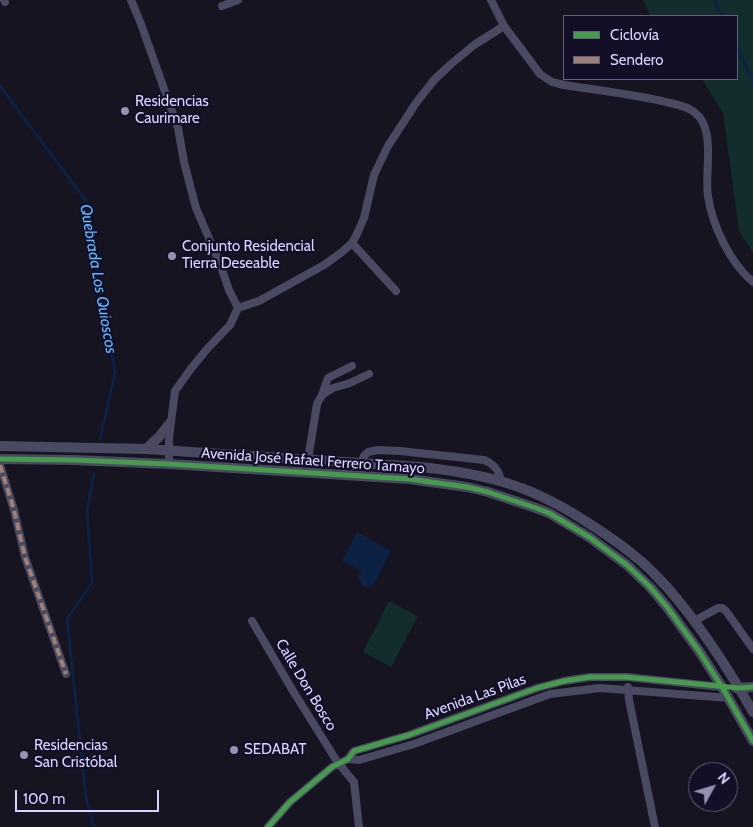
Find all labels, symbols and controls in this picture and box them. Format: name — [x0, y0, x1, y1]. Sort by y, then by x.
legend — [563, 15, 738, 80]
text: Ciclovía — [610, 26, 659, 44]
text: Sendero — [610, 51, 664, 69]
place label: Residencias Caurimare — [135, 93, 209, 128]
marker: Residencias Caurimare — [119, 105, 131, 117]
water label: Quebrada Los Quioscos — [75, 203, 121, 355]
place label: Conjunto Residencial Tierra Deseable — [182, 238, 315, 273]
marker: Conjunto Residencial Tierra Deseable — [166, 250, 178, 262]
street label: Avenida José Rafael Ferrero Tamayo — [201, 444, 425, 478]
street label: Calle Don Bosco — [272, 636, 340, 734]
street label: Avenida Las Pilas — [422, 670, 528, 724]
place label: Residencias San Cristóbal — [34, 737, 117, 772]
place label: SEDABAT — [244, 741, 306, 759]
marker: SEDABAT — [228, 744, 240, 756]
marker: Residencias San Cristóbal — [18, 749, 30, 761]
north arrow — [688, 762, 738, 812]
text: N — [714, 769, 734, 788]
scale bar — [18, 780, 161, 812]
text: 100 m — [23, 790, 65, 808]

